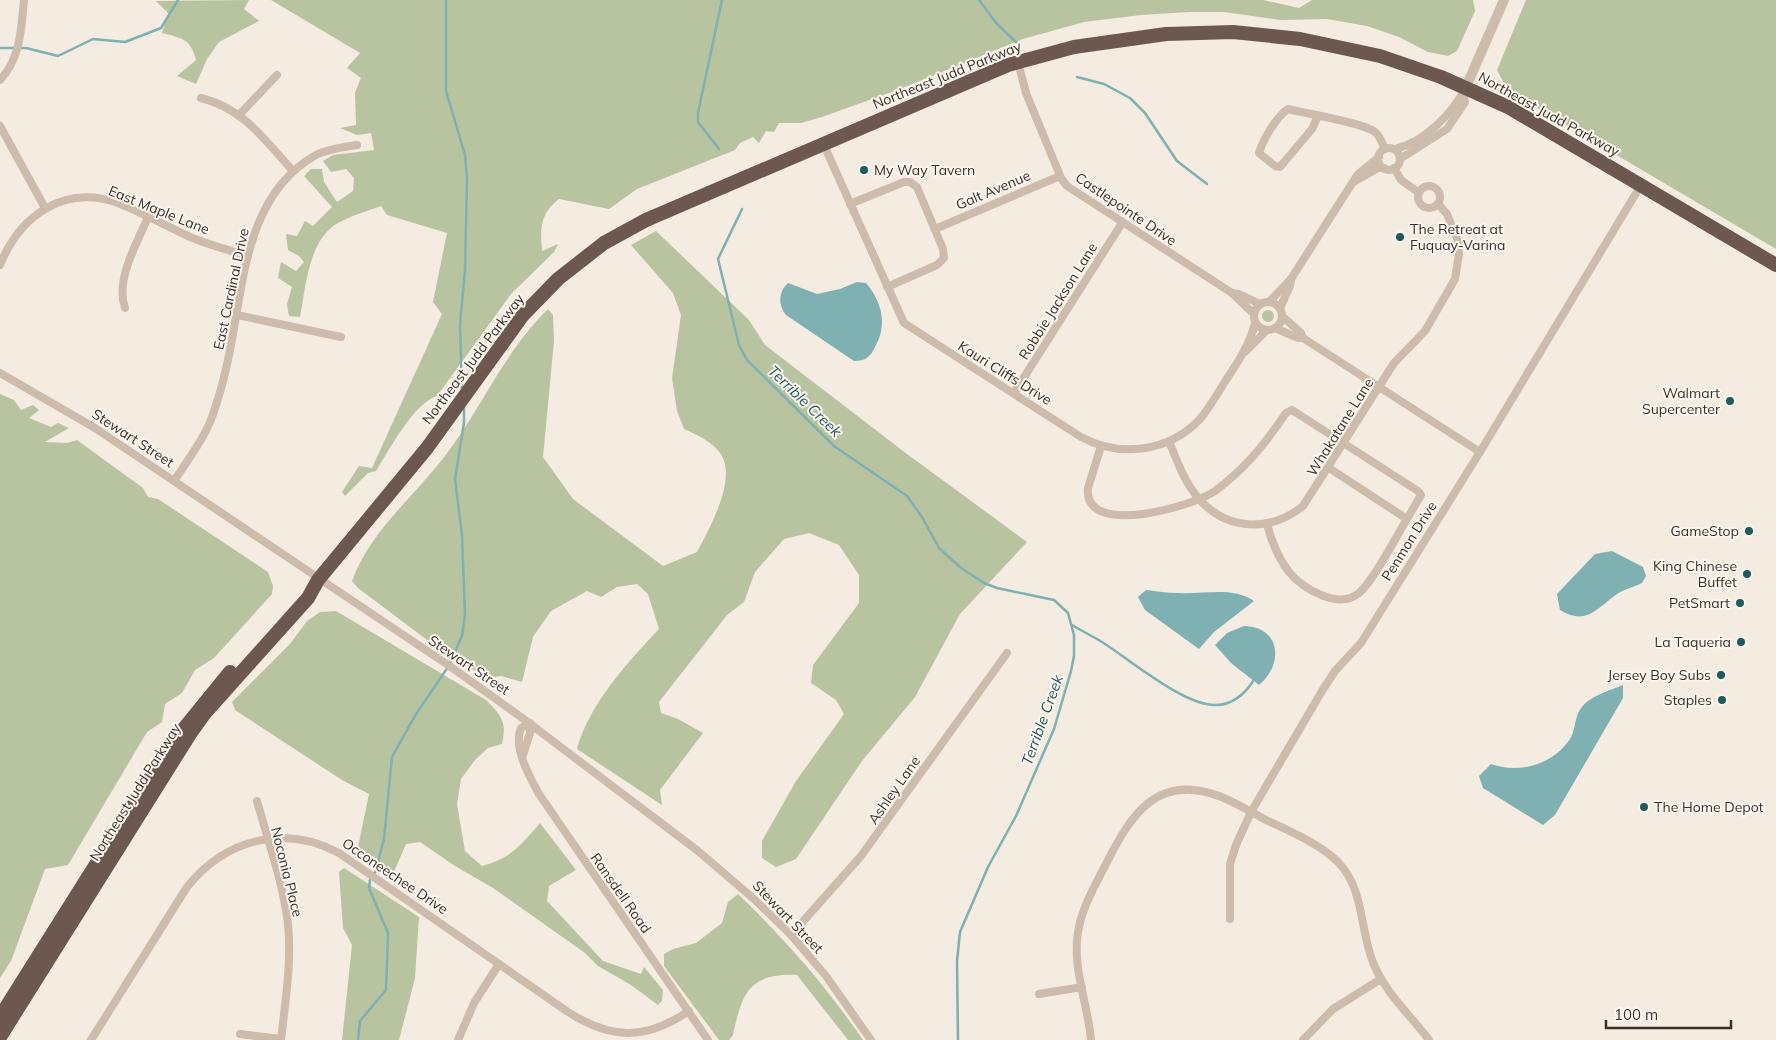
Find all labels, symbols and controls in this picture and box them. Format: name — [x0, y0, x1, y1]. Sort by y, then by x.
street label: Northeast Judd Parkway — [870, 37, 1024, 113]
street label: Northeast Judd Parkway — [1475, 68, 1623, 161]
place label: My Way Tavern — [874, 161, 975, 179]
marker: My Way Tavern — [858, 164, 870, 176]
street label: Galt Avenue — [953, 166, 1033, 214]
street label: Castlepointe Drive — [1072, 168, 1180, 250]
street label: East Maple Lane — [106, 182, 212, 238]
place label: The Retreat at Fuquay-Varina — [1410, 220, 1505, 254]
street label: East Cardinal Drive — [209, 227, 253, 351]
marker: The Retreat at Fuquay-Varina — [1394, 231, 1406, 243]
street label: Robbie Jackson Lane — [1015, 239, 1101, 363]
street label: Northeast Judd Parkway — [418, 290, 528, 428]
street label: Kauri Cliffs Drive — [955, 337, 1055, 409]
water label: Terrible Creek — [764, 361, 847, 442]
street label: Whakatane Lane — [1303, 375, 1377, 479]
place label: Walmart Supercenter — [1642, 384, 1721, 418]
marker: Walmart Supercenter — [1724, 395, 1736, 407]
street label: Stewart Street — [89, 405, 177, 471]
street label: Penmon Drive — [1377, 498, 1441, 584]
place label: GameStop — [1671, 522, 1739, 540]
marker: GameStop — [1743, 525, 1755, 537]
place label: King Chinese Buffet — [1653, 557, 1737, 591]
marker: King Chinese Buffet — [1741, 568, 1753, 580]
place label: PetSmart — [1669, 594, 1730, 612]
marker: PetSmart — [1734, 597, 1746, 609]
street label: Stewart Street — [425, 631, 513, 699]
place label: La Taqueria — [1655, 633, 1731, 651]
marker: La Taqueria — [1735, 636, 1747, 648]
place label: Jersey Boy Subs — [1608, 666, 1711, 684]
marker: Jersey Boy Subs — [1715, 669, 1727, 681]
water label: Terrible Creek — [1017, 671, 1068, 768]
place label: Staples — [1664, 691, 1712, 709]
marker: Staples — [1716, 694, 1728, 706]
street label: Northeast Judd Parkway — [85, 719, 185, 864]
street label: Ashley Lane — [864, 752, 924, 828]
place label: The Home Depot — [1654, 798, 1764, 816]
marker: The Home Depot — [1638, 801, 1650, 813]
street label: Noconia Place — [267, 825, 307, 919]
street label: Occoneechee Drive — [339, 834, 451, 918]
street label: Ransdell Road — [587, 849, 655, 937]
street label: Stewart Street — [749, 877, 827, 957]
scale bar — [1606, 998, 1731, 1030]
text: 100 m — [1614, 1005, 1658, 1024]

